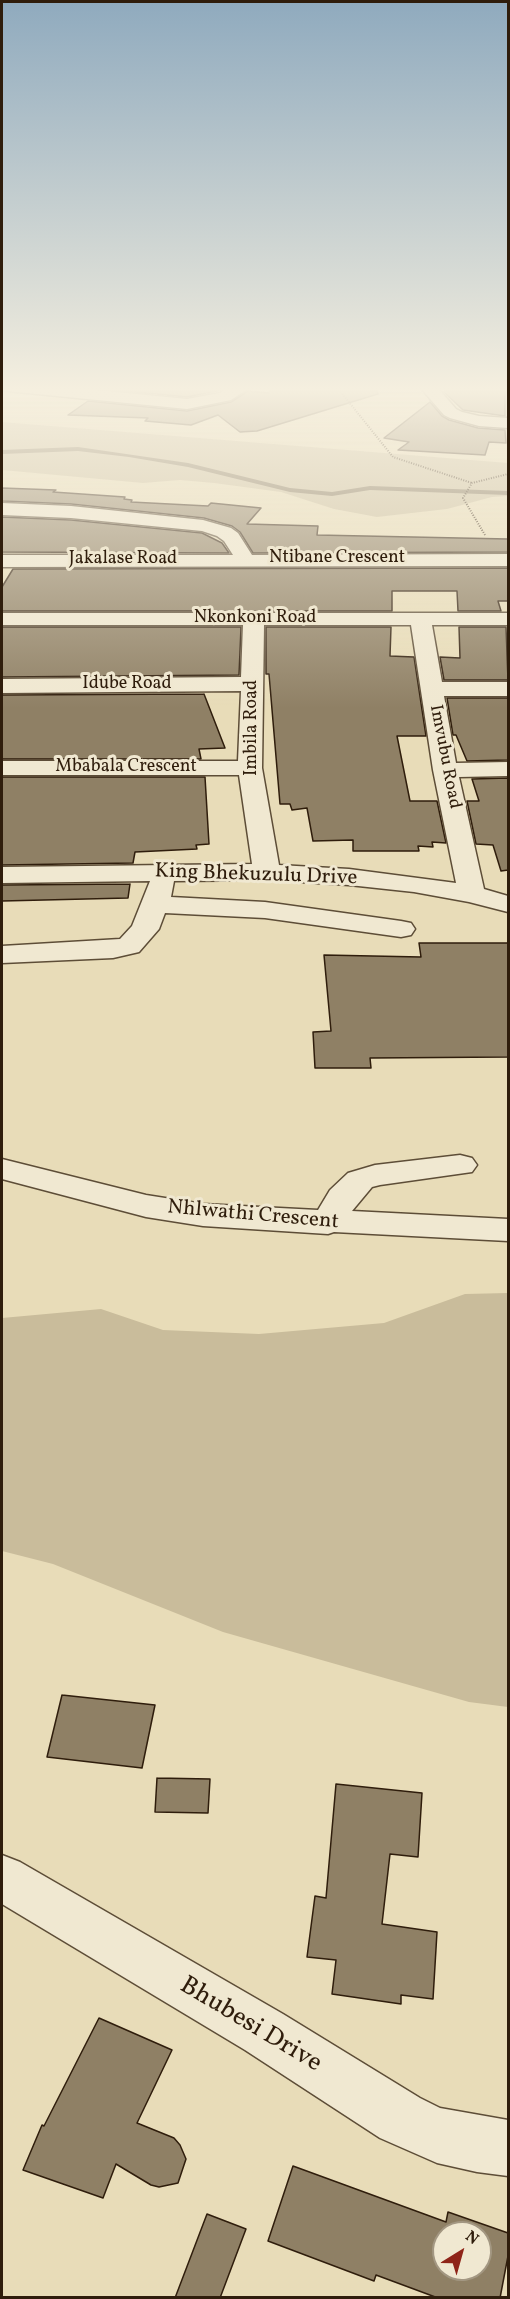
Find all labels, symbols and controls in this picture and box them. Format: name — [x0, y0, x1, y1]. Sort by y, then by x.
street label: Ntibane Crescent — [269, 548, 405, 570]
street label: Jakalase Road — [69, 549, 177, 571]
street label: Nkonkoni Road — [194, 608, 316, 630]
street label: Idube Road — [82, 674, 172, 696]
street label: Imbila Road — [242, 680, 264, 776]
street label: Imvubu Road — [423, 703, 465, 811]
street label: Mbabala Crescent — [55, 757, 197, 779]
street label: King Bhekuzulu Drive — [154, 860, 358, 892]
street label: Nhlwathi Crescent — [166, 1196, 340, 1236]
street label: Bhubesi Drive — [173, 1971, 327, 2081]
north arrow — [432, 2221, 492, 2281]
text: N — [460, 2226, 483, 2251]

